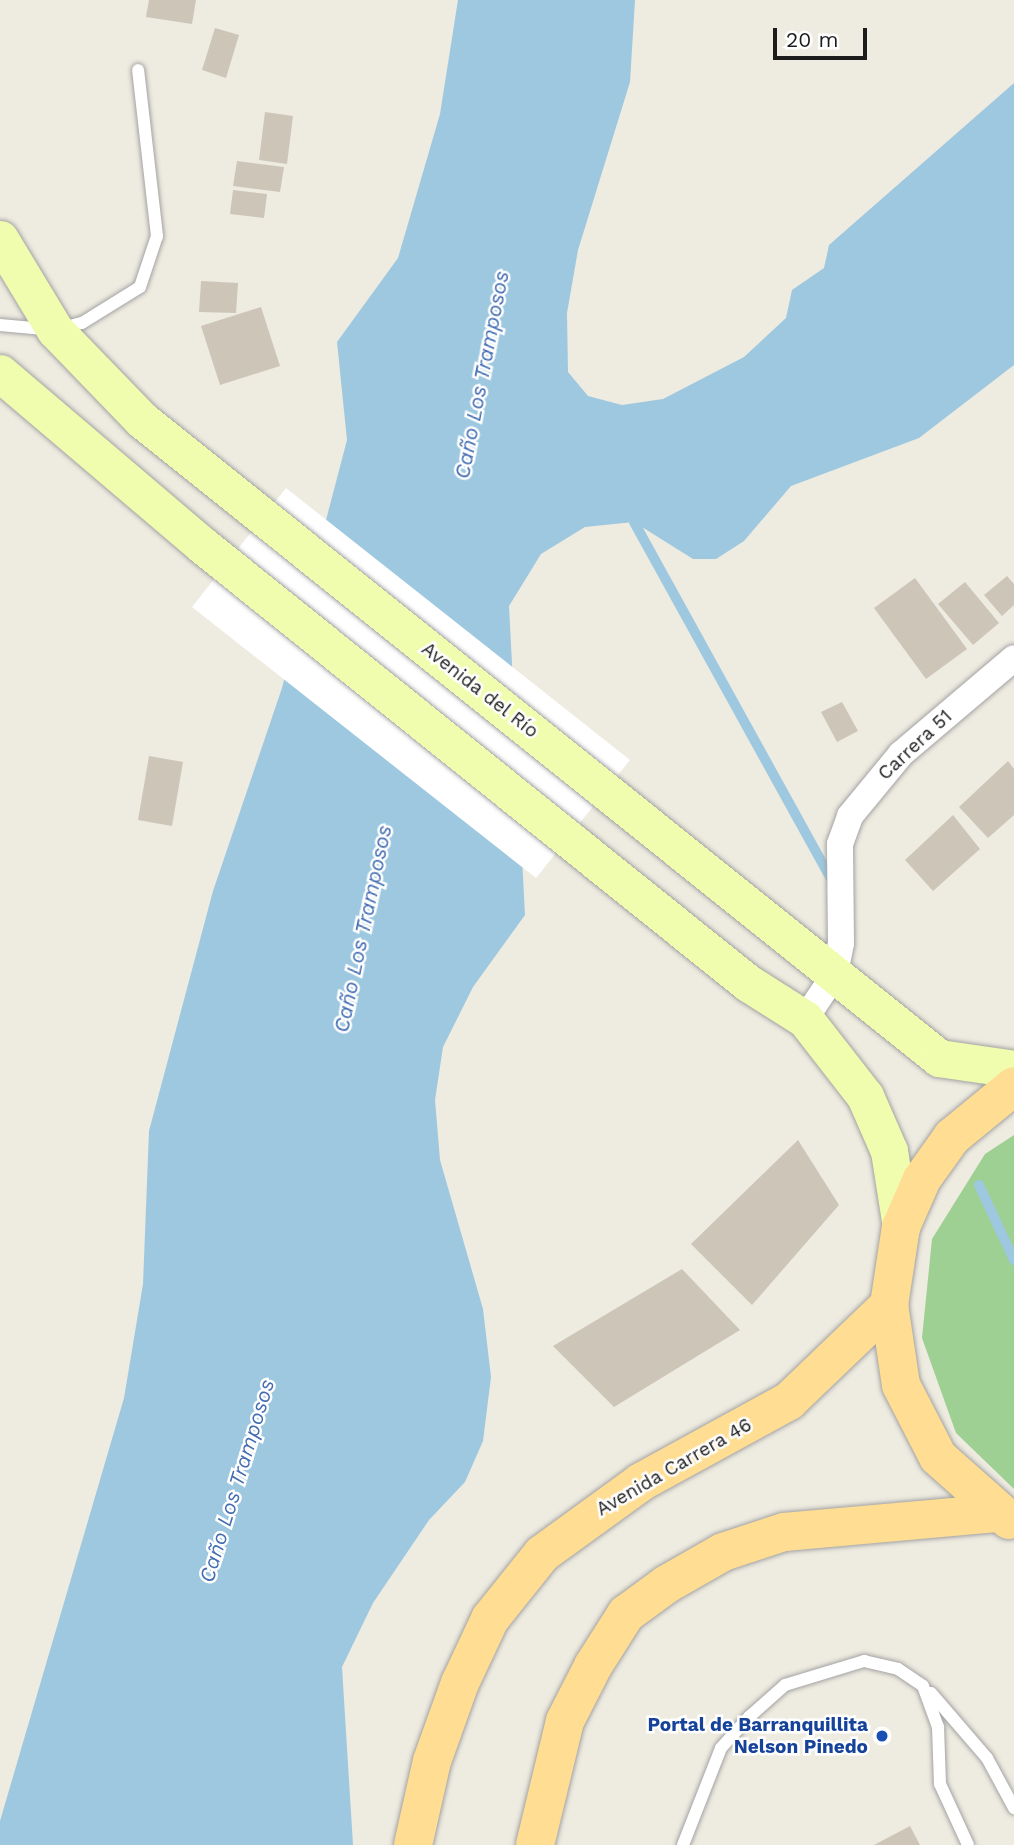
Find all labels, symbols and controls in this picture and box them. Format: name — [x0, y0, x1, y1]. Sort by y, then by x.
scale bar — [776, 14, 870, 58]
text: 20 m — [786, 27, 838, 52]
water label: Caño Los Tramposos — [449, 269, 515, 481]
street label: Avenida del Río — [417, 637, 543, 743]
street label: Carrera 51 — [873, 705, 957, 785]
water label: Caño Los Tramposos — [329, 823, 397, 1035]
water label: Caño Los Tramposos — [194, 1376, 280, 1586]
street label: Avenida Carrera 46 — [592, 1413, 756, 1521]
place label: Portal de Barranquillita Nelson Pinedo — [647, 1714, 868, 1758]
marker: Portal de Barranquillita Nelson Pinedo — [874, 1728, 890, 1744]

